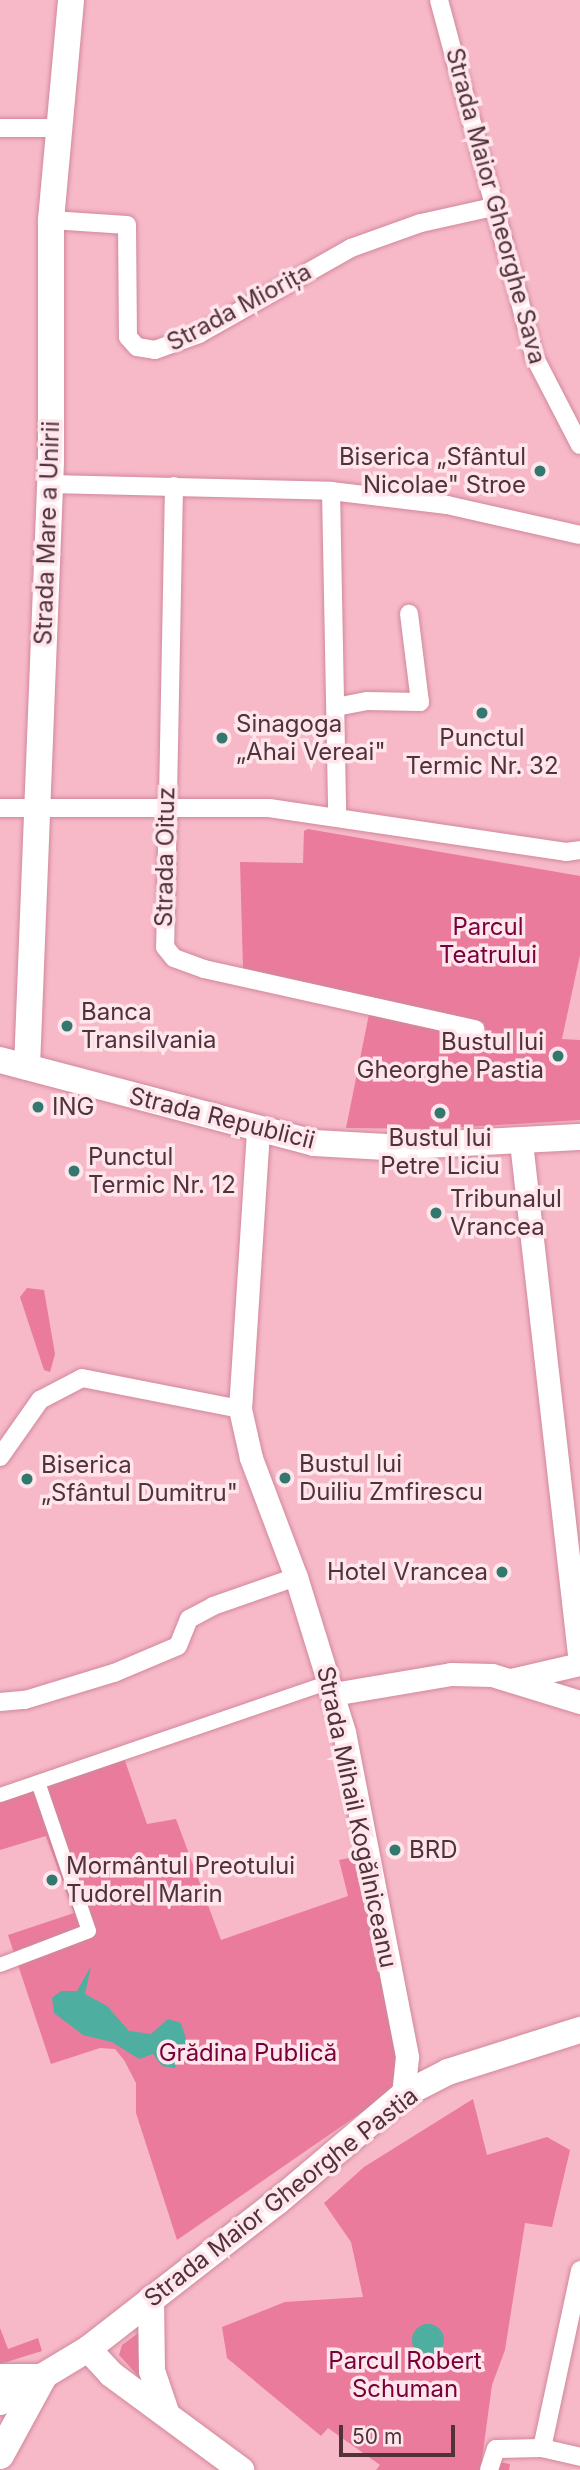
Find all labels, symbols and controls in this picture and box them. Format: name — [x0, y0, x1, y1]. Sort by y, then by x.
street label: Strada Maior Gheorghe Sava — [440, 45, 552, 367]
street label: Strada Miorița — [162, 257, 316, 357]
street label: Strada Mare a Unirii — [29, 420, 65, 646]
place label: Biserica „Sfântul Nicolae" Stroe — [339, 443, 526, 499]
marker: Biserica „Sfântul Nicolae" Stroe — [532, 463, 548, 479]
marker: Punctul Termic Nr. 32 — [474, 705, 490, 721]
place label: Sinagoga „Ahai Vereai" — [236, 710, 386, 766]
place label: Punctul Termic Nr. 32 — [405, 724, 559, 780]
marker: Sinagoga „Ahai Vereai" — [214, 730, 230, 746]
street label: Strada Oituz — [149, 787, 181, 927]
park label: Parcul Teatrului — [439, 913, 537, 969]
place label: Banca Transilvania — [81, 998, 217, 1054]
marker: Banca Transilvania — [59, 1018, 75, 1034]
place label: Bustul lui Gheorghe Pastia — [357, 1028, 544, 1084]
marker: Bustul lui Gheorghe Pastia — [550, 1048, 566, 1064]
street label: Strada Republicii — [126, 1081, 318, 1155]
place label: ING — [52, 1093, 94, 1121]
marker: ING — [30, 1099, 46, 1115]
marker: Bustul lui Petre Liciu — [432, 1105, 448, 1121]
place label: Bustul lui Petre Liciu — [380, 1124, 500, 1180]
place label: Punctul Termic Nr. 12 — [88, 1143, 236, 1199]
marker: Punctul Termic Nr. 12 — [66, 1163, 82, 1179]
place label: Tribunalul Vrancea — [450, 1185, 562, 1241]
marker: Tribunalul Vrancea — [428, 1205, 444, 1221]
place label: Bustul lui Duiliu Zmfirescu — [299, 1450, 483, 1506]
place label: Biserica „Sfântul Dumitru" — [41, 1451, 238, 1507]
marker: Bustul lui Duiliu Zmfirescu — [277, 1470, 293, 1486]
marker: Biserica „Sfântul Dumitru" — [19, 1471, 35, 1487]
place label: Hotel Vrancea — [327, 1558, 488, 1586]
marker: Hotel Vrancea — [494, 1564, 510, 1580]
street label: Strada Mihail Kogălniceanu — [311, 1664, 403, 1970]
place label: BRD — [409, 1836, 457, 1864]
marker: BRD — [387, 1842, 403, 1858]
place label: Mormântul Preotului Tudorel Marin — [66, 1852, 295, 1908]
marker: Mormântul Preotului Tudorel Marin — [44, 1872, 60, 1888]
park label: Grădina Publică — [159, 2039, 337, 2067]
street label: Strada Maior Gheorghe Pastia — [138, 2081, 424, 2313]
park label: Parcul Robert Schuman — [328, 2347, 482, 2403]
scale bar — [342, 2410, 458, 2454]
text: 50 m — [352, 2424, 402, 2449]

